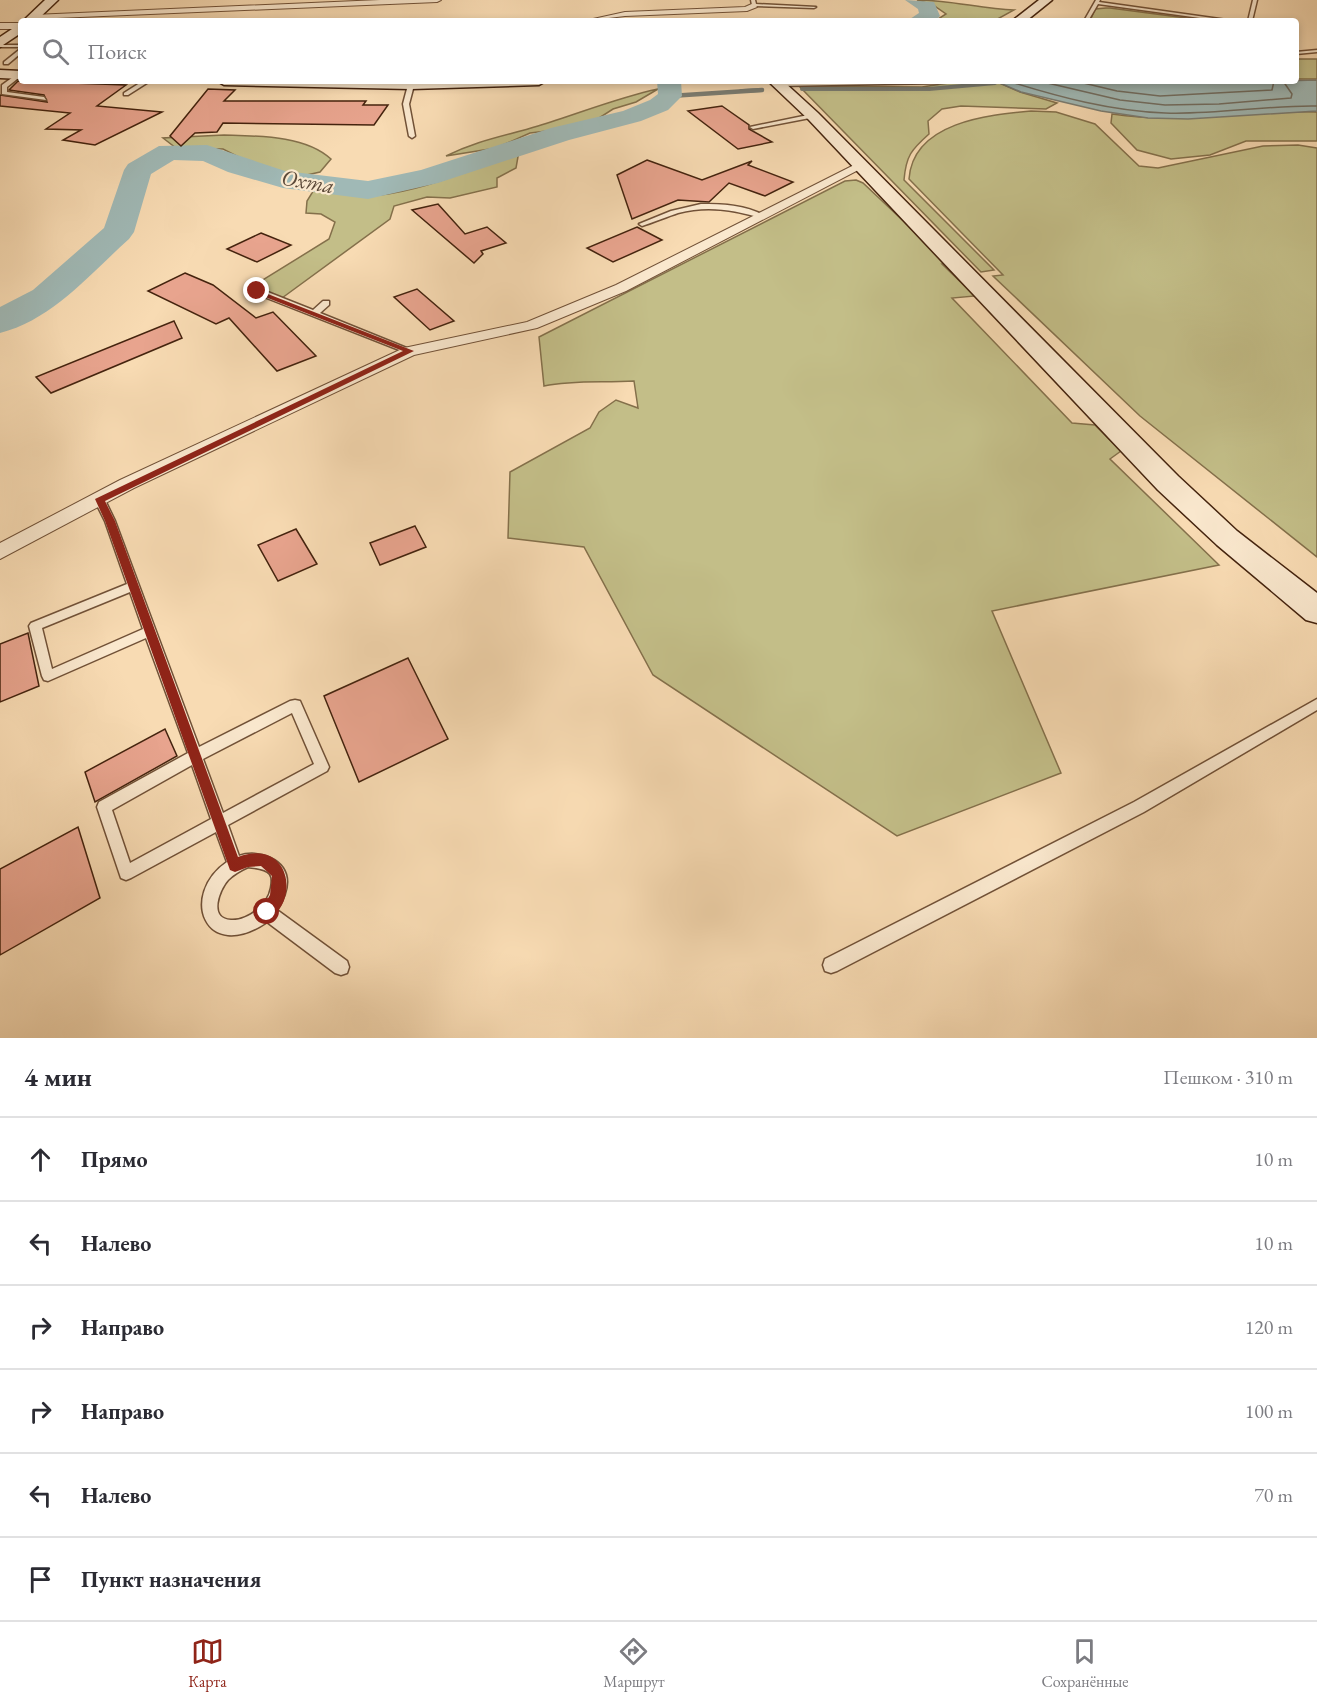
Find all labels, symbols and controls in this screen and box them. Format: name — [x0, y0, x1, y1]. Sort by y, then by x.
search box — [18, 18, 1299, 84]
icon: search — [39, 35, 72, 68]
text: Поиск — [87, 37, 147, 66]
water label: Охта — [279, 163, 337, 200]
route end — [243, 277, 269, 303]
route start — [253, 898, 279, 924]
text: 4 мин — [24, 1060, 92, 1094]
text: Пешком · 310 m — [1163, 1064, 1293, 1090]
icon: ahead — [24, 1143, 57, 1176]
text: Прямо — [81, 1145, 148, 1174]
text: 10 m — [1254, 1146, 1293, 1172]
icon: left — [24, 1227, 57, 1260]
text: Налево — [81, 1229, 151, 1258]
text: 10 m — [1254, 1230, 1293, 1256]
icon: right — [24, 1311, 57, 1344]
text: Направо — [81, 1313, 164, 1342]
text: 120 m — [1245, 1314, 1293, 1340]
icon: right — [24, 1395, 57, 1428]
text: Направо — [81, 1397, 164, 1426]
text: 100 m — [1245, 1398, 1293, 1424]
icon: left — [24, 1479, 57, 1512]
text: Налево — [81, 1481, 151, 1510]
text: 70 m — [1254, 1482, 1293, 1508]
icon: arrive — [24, 1563, 57, 1596]
text: Пункт назначения — [81, 1565, 261, 1594]
tab: Карта — [188, 1635, 227, 1692]
tab: Маршрут — [603, 1635, 665, 1692]
tab: Сохранённые — [1041, 1635, 1129, 1692]

